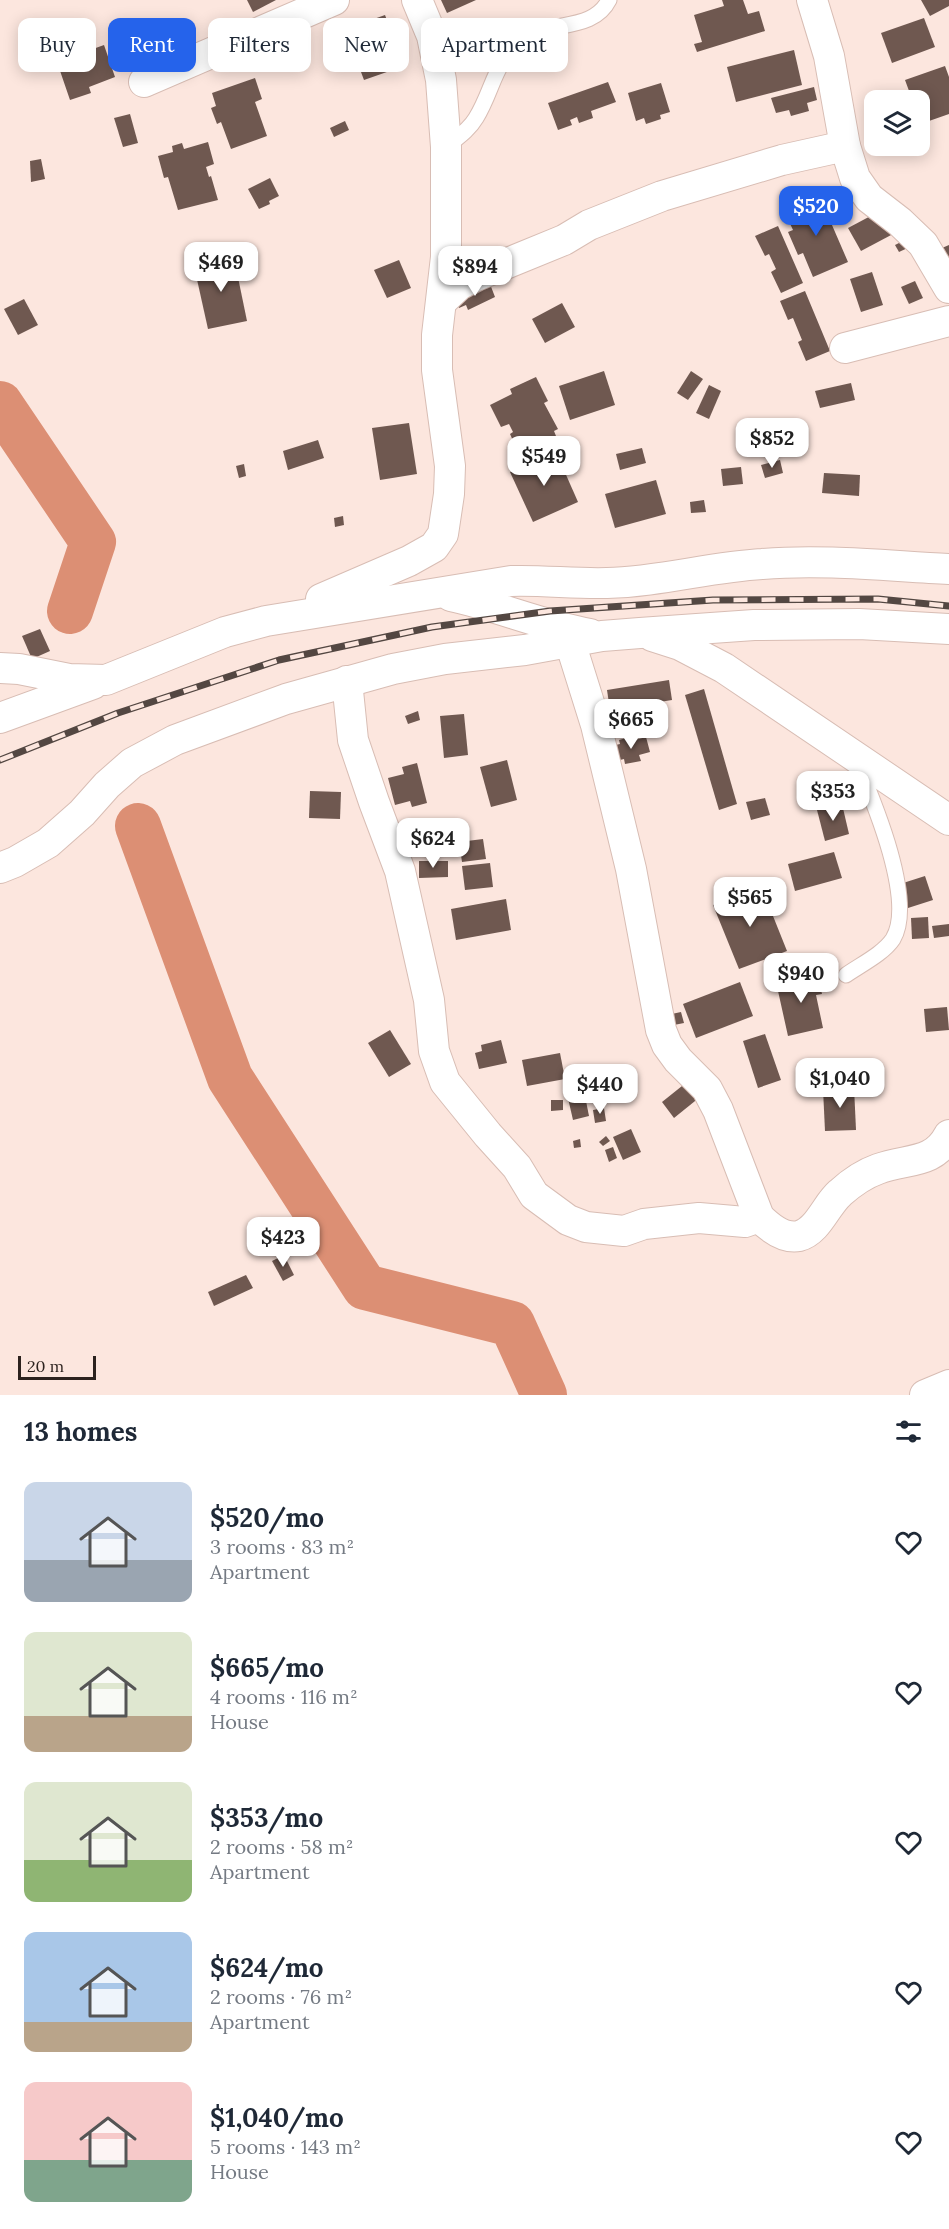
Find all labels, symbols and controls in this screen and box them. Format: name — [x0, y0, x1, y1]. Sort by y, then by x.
chip: Buy — [18, 18, 96, 72]
chip: Rent — [108, 18, 196, 72]
chip: Filters — [208, 18, 311, 72]
chip: New — [323, 18, 409, 72]
chip: Apartment — [421, 18, 568, 72]
map controls — [864, 90, 930, 156]
button: layers — [864, 90, 930, 156]
pin: $520 — [780, 186, 852, 237]
text: $520 — [793, 193, 839, 218]
pin: $469 — [185, 242, 257, 293]
pin: $894 — [439, 246, 511, 297]
text: $469 — [198, 249, 244, 274]
text: $894 — [452, 253, 498, 278]
pin: $852 — [736, 418, 808, 469]
text: $852 — [750, 425, 794, 450]
pin: $549 — [508, 436, 580, 487]
text: $549 — [521, 443, 567, 468]
pin: $665 — [595, 699, 667, 750]
text: $665 — [608, 706, 654, 731]
pin: $353 — [797, 771, 869, 822]
text: $353 — [811, 778, 855, 803]
pin: $624 — [397, 818, 469, 869]
text: $624 — [411, 825, 455, 850]
pin: $565 — [714, 877, 786, 928]
text: $565 — [728, 884, 772, 909]
pin: $940 — [765, 953, 837, 1004]
text: $940 — [778, 960, 824, 985]
pin: $1,040 — [791, 1058, 889, 1109]
pin: $440 — [564, 1064, 636, 1115]
text: $1,040 — [810, 1065, 870, 1090]
text: $440 — [577, 1071, 623, 1096]
pin: $423 — [247, 1217, 319, 1268]
text: $423 — [261, 1224, 305, 1249]
scale bar — [18, 1353, 96, 1380]
text: 20 m — [27, 1356, 64, 1376]
text: 13 homes — [24, 1415, 137, 1448]
icon: filters — [892, 1415, 925, 1448]
text: $520/mo — [210, 1501, 324, 1534]
icon: home — [72, 1506, 144, 1578]
icon: heart — [892, 1526, 925, 1559]
text: 3 rooms · 83 m² — [210, 1534, 354, 1559]
text: Apartment — [210, 1559, 310, 1584]
text: $665/mo — [210, 1651, 324, 1684]
icon: home — [72, 1656, 144, 1728]
icon: heart — [892, 1676, 925, 1709]
text: 4 rooms · 116 m² — [210, 1684, 358, 1709]
text: House — [210, 1709, 269, 1734]
text: $353/mo — [210, 1801, 323, 1834]
icon: home — [72, 1806, 144, 1878]
icon: heart — [892, 1826, 925, 1859]
text: 2 rooms · 58 m² — [210, 1834, 354, 1859]
text: Apartment — [210, 1859, 310, 1884]
text: $624/mo — [210, 1951, 324, 1984]
icon: home — [72, 1956, 144, 2028]
icon: heart — [892, 1976, 925, 2009]
text: 2 rooms · 76 m² — [210, 1984, 352, 2009]
text: Apartment — [210, 2009, 310, 2034]
text: $1,040/mo — [210, 2101, 344, 2134]
icon: home — [72, 2106, 144, 2178]
icon: heart — [892, 2126, 925, 2159]
text: 5 rooms · 143 m² — [210, 2134, 361, 2159]
text: House — [210, 2159, 269, 2184]

